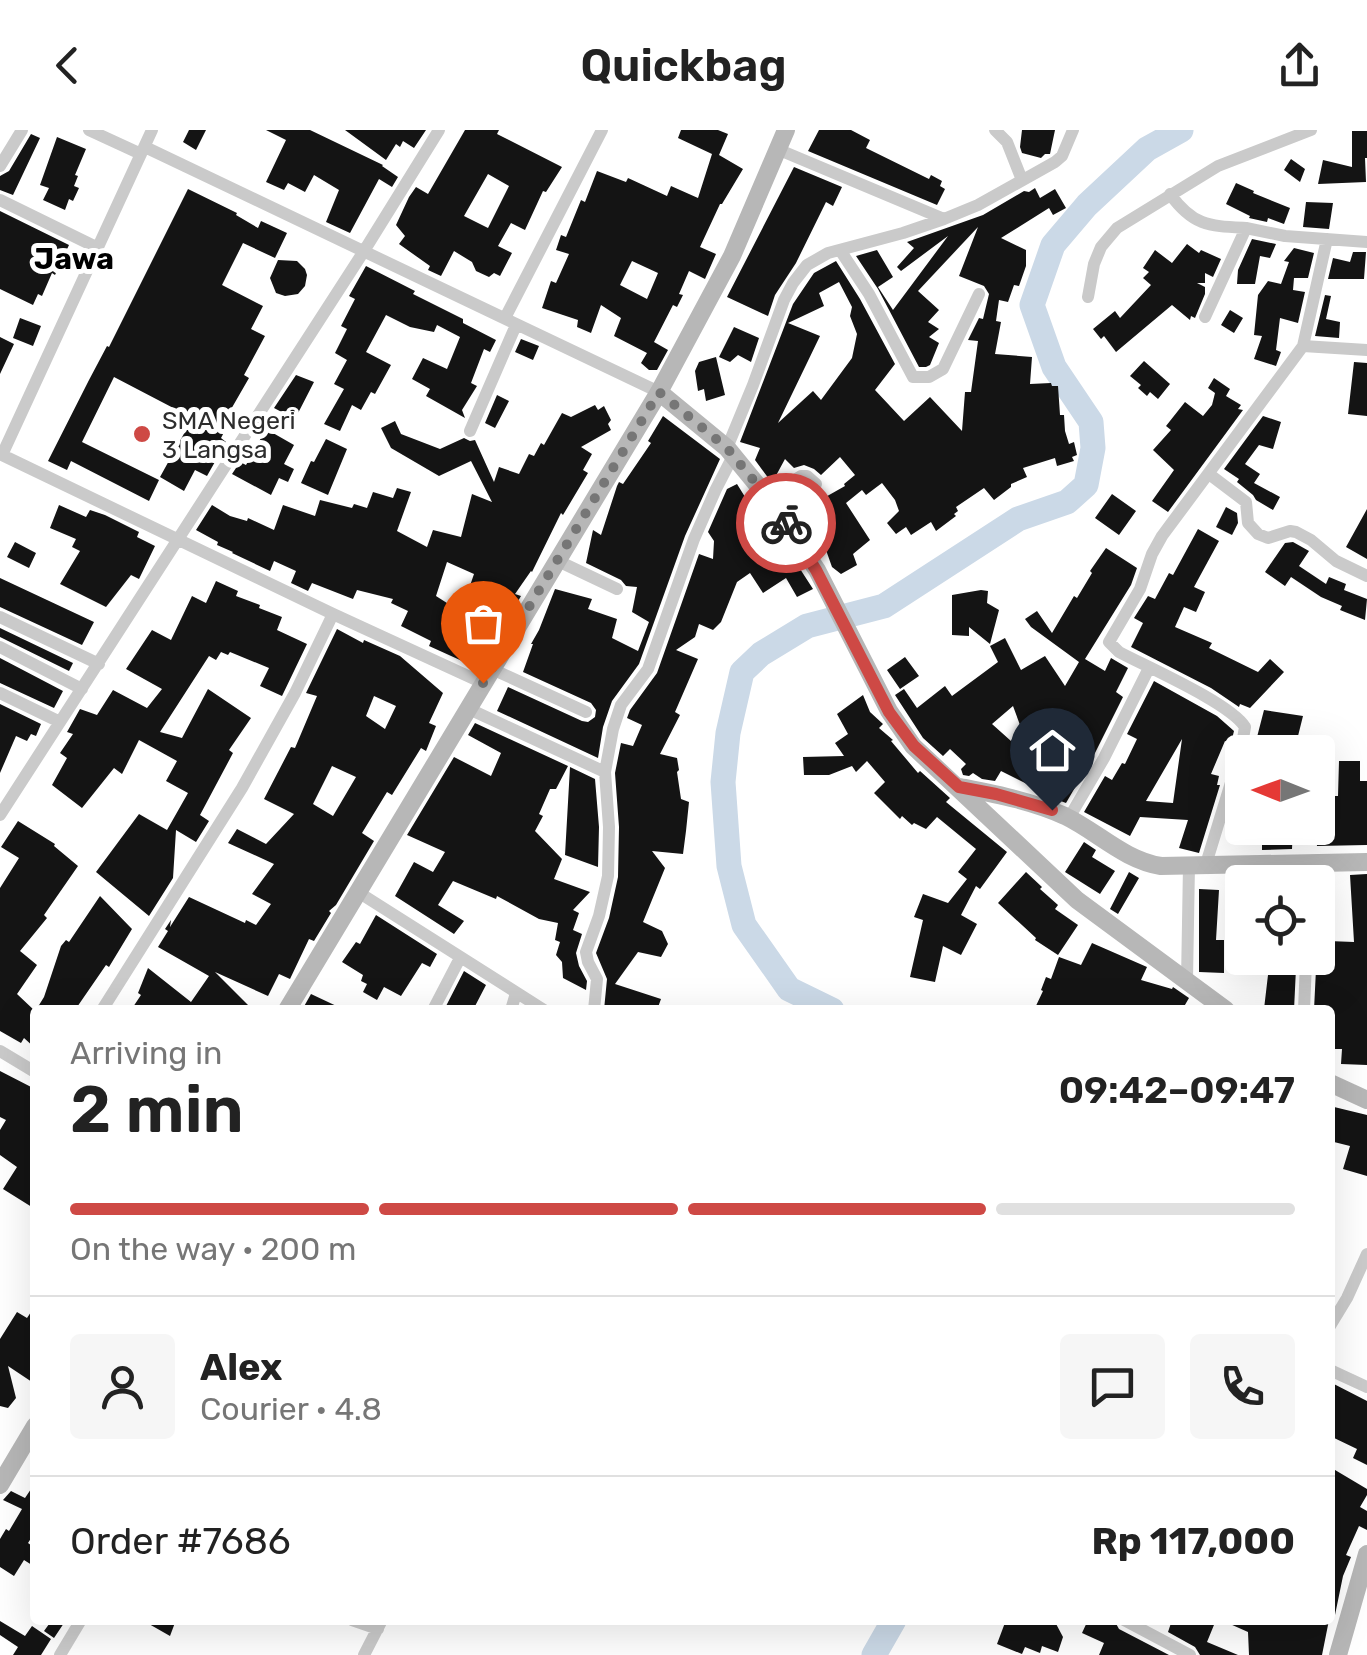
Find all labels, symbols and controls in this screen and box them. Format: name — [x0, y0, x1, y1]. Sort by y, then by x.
icon: back — [40, 38, 95, 93]
icon: share — [1272, 38, 1327, 93]
text: Quickbag — [580, 39, 787, 92]
district label: Jawa — [34, 241, 114, 277]
place label: SMA Negeri 3 Langsa — [162, 406, 295, 464]
marker: SMA Negeri 3 Langsa — [131, 423, 153, 445]
courier — [736, 473, 836, 573]
icon: bike — [759, 496, 814, 551]
pin — [441, 581, 526, 684]
icon: bag — [456, 596, 511, 651]
pin — [1010, 708, 1095, 811]
icon: home — [1025, 723, 1080, 778]
north arrow — [1225, 735, 1335, 845]
map controls — [1225, 735, 1335, 975]
button: locate — [1225, 865, 1335, 975]
text: Arriving in — [70, 1034, 222, 1072]
text: 09:42–09:47 — [1059, 1067, 1295, 1113]
text: 2 min — [70, 1071, 244, 1148]
text: On the way · 200 m — [70, 1230, 357, 1268]
button: person — [70, 1334, 175, 1439]
button: chat — [1060, 1334, 1165, 1439]
button: phone — [1190, 1334, 1295, 1439]
text: Alex — [200, 1344, 282, 1390]
text: Courier · 4.8 — [200, 1390, 382, 1428]
text: Order #7686 — [70, 1518, 291, 1564]
text: Rp 117,000 — [1091, 1518, 1295, 1564]

